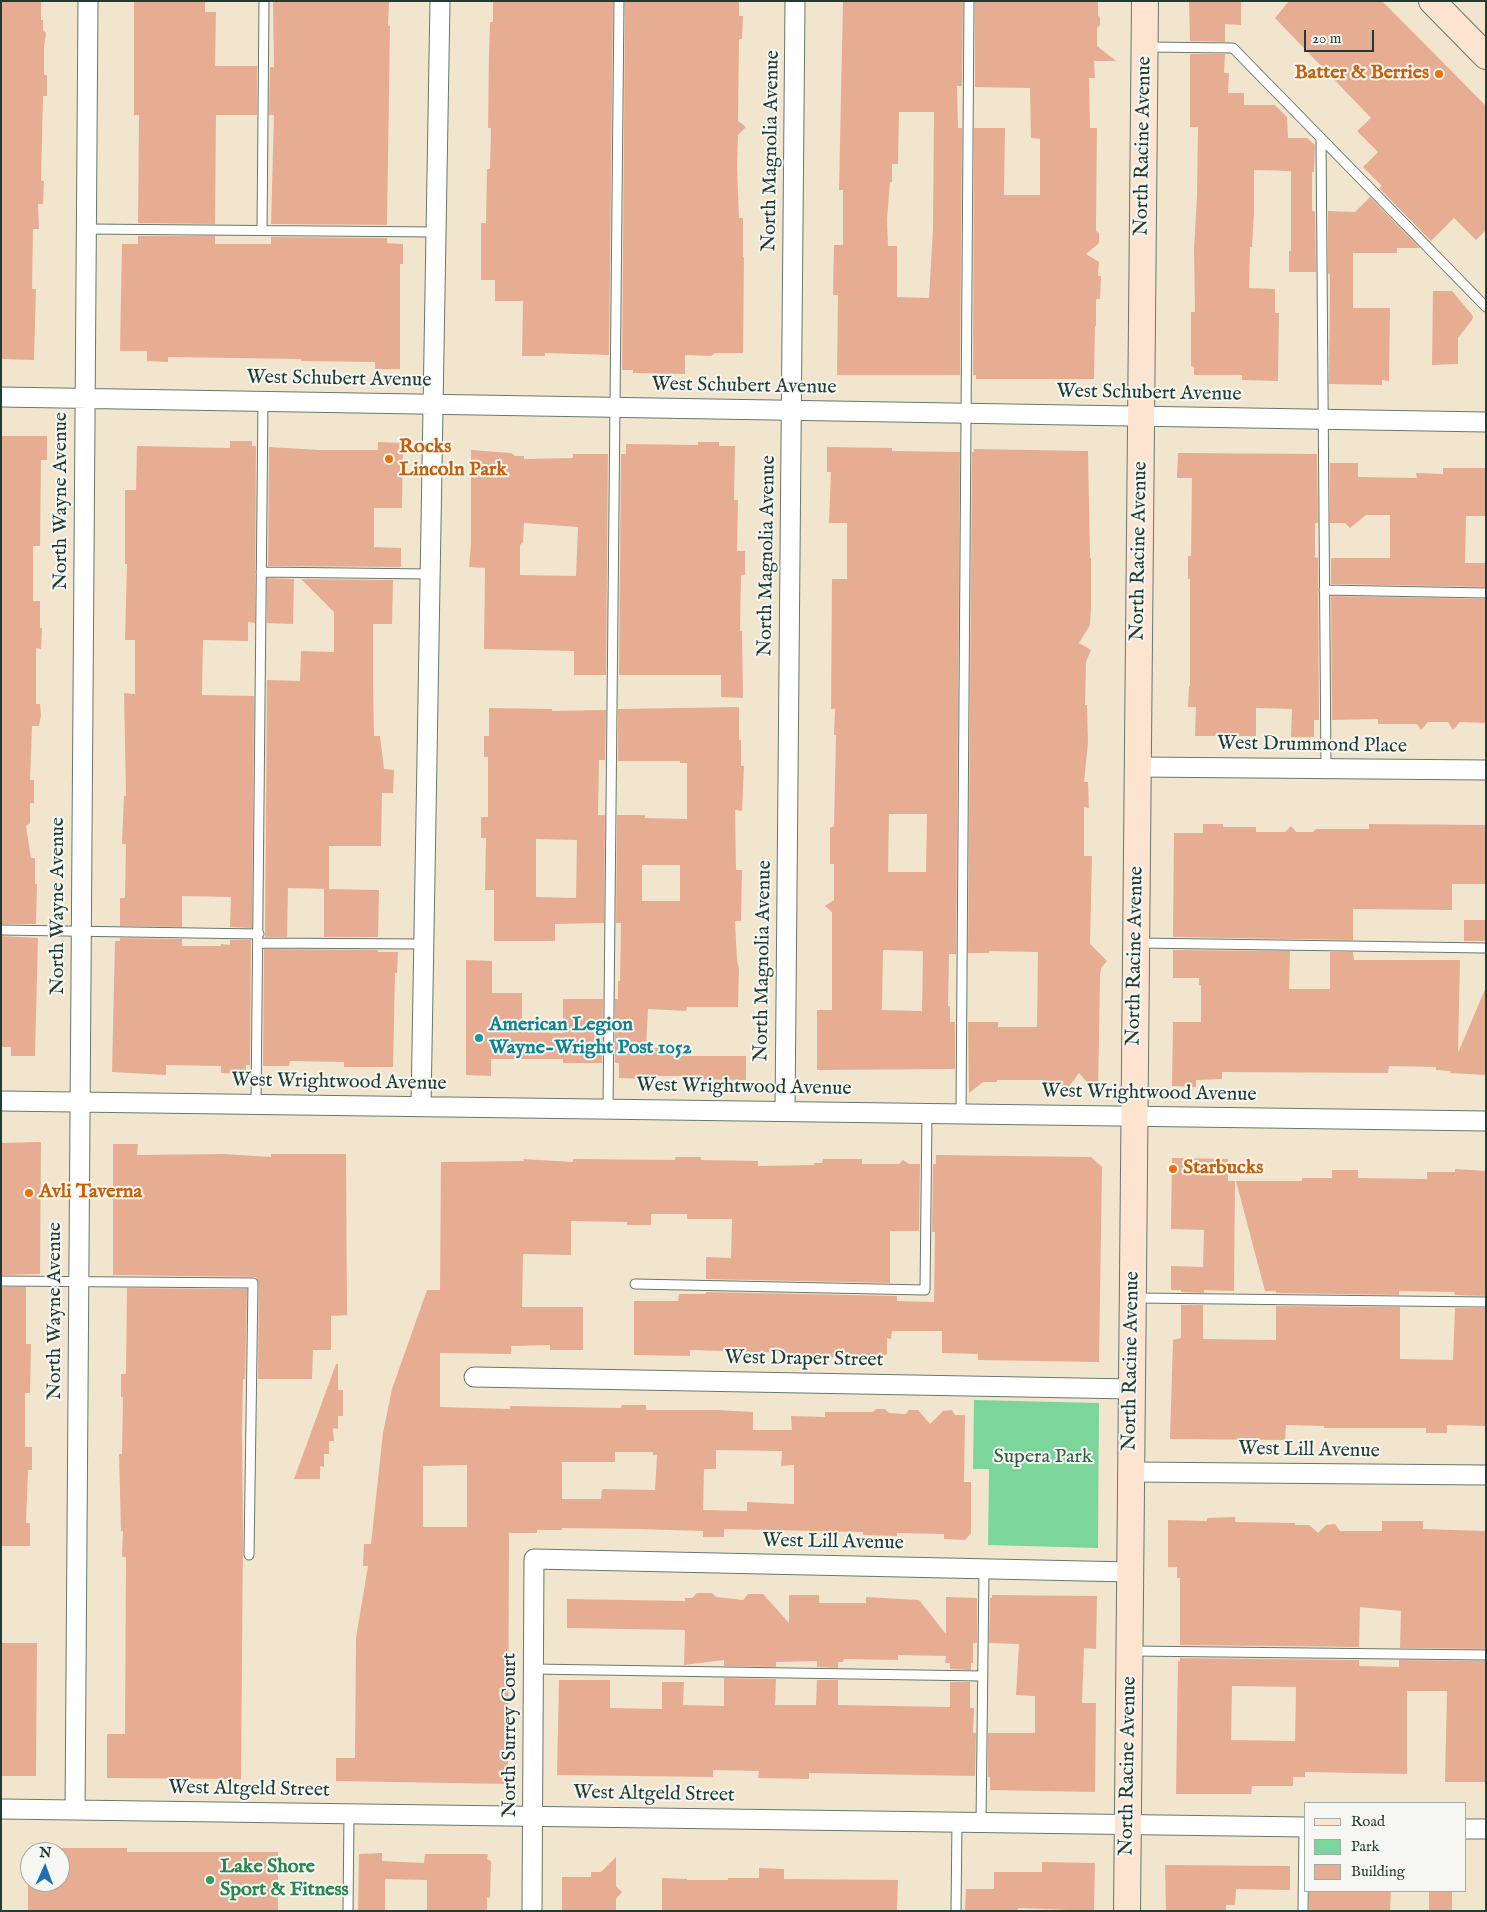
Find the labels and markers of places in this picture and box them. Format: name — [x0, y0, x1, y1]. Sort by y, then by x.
place label: Batter & Berries — [1295, 62, 1429, 86]
marker: Batter & Berries — [1433, 68, 1445, 80]
place label: Rocks Lincoln Park — [399, 436, 507, 483]
marker: Rocks Lincoln Park — [383, 453, 395, 465]
place label: American Legion Wayne-Wright Post 1052 — [489, 1014, 692, 1061]
marker: American Legion Wayne-Wright Post 1052 — [473, 1032, 485, 1044]
place label: Starbucks — [1183, 1157, 1263, 1181]
marker: Starbucks — [1167, 1163, 1179, 1175]
place label: Avli Taverna — [39, 1181, 142, 1205]
marker: Avli Taverna — [23, 1187, 35, 1199]
place label: Lake Shore Sport & Fitness — [220, 1856, 349, 1903]
marker: Lake Shore Sport & Fitness — [204, 1874, 216, 1886]

